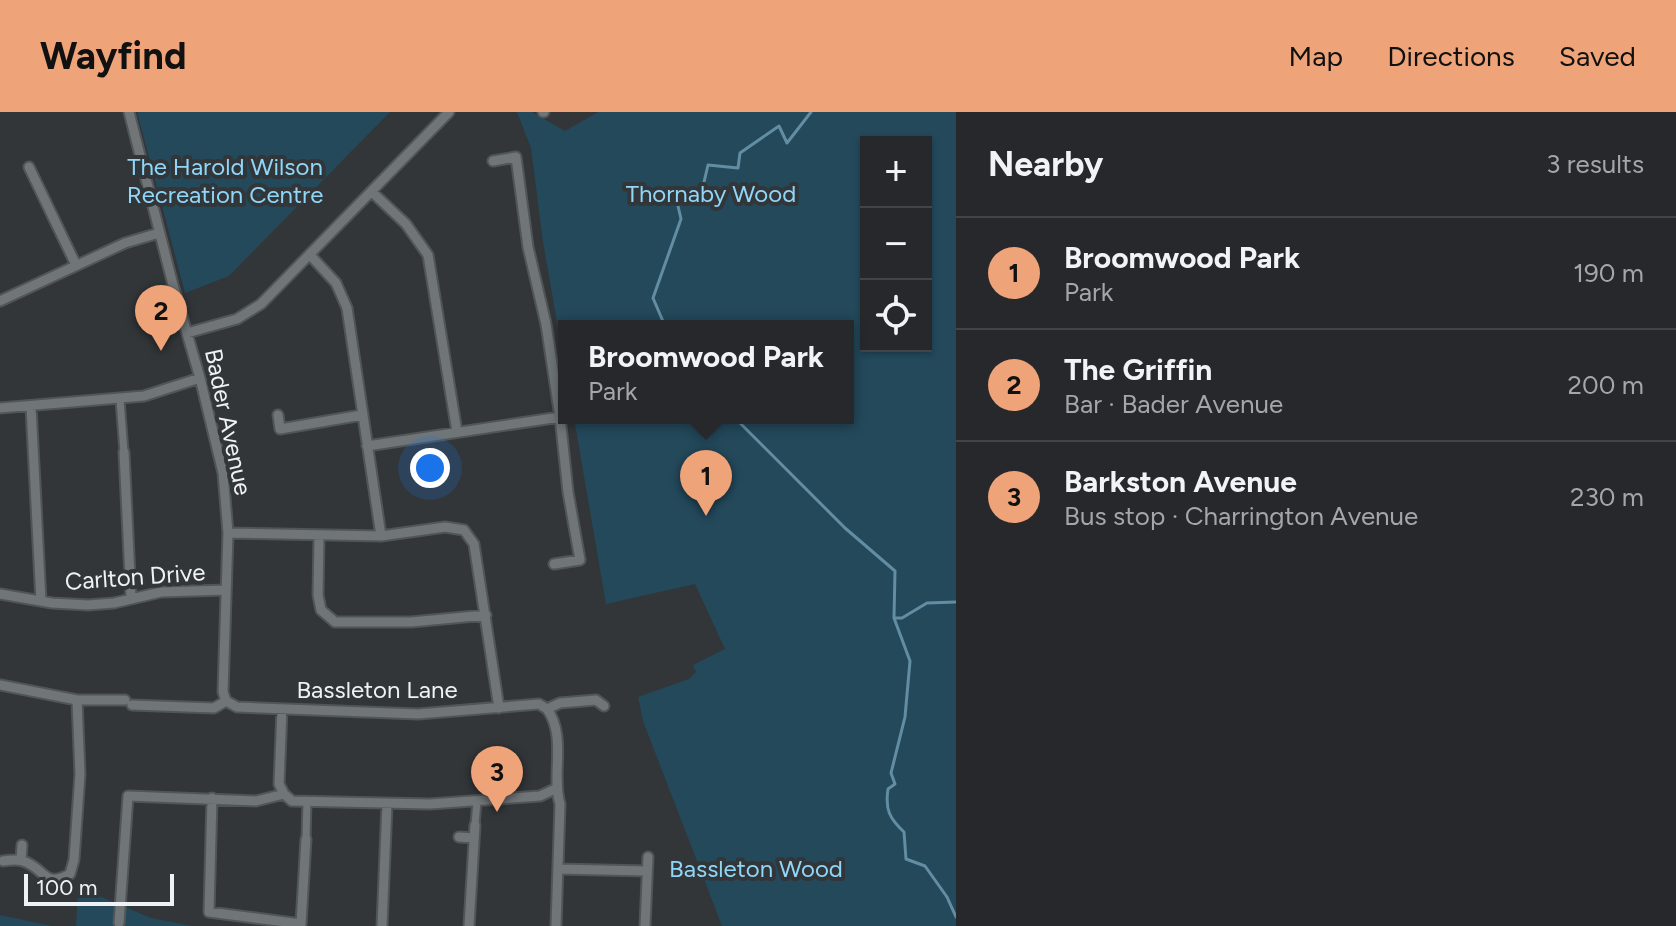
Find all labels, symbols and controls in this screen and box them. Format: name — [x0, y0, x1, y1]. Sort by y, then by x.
text: Wayfind — [40, 33, 187, 79]
text: Map — [1289, 39, 1343, 73]
text: Directions — [1387, 39, 1515, 73]
text: Saved — [1559, 39, 1636, 73]
map controls — [860, 136, 932, 352]
button: + — [860, 136, 932, 208]
text: Nearby — [988, 144, 1103, 185]
text: 3 results — [1546, 148, 1644, 180]
park label: The Harold Wilson Recreation Centre — [127, 152, 323, 209]
park label: Thornaby Wood — [626, 179, 796, 208]
button: − — [860, 208, 932, 280]
text: Broomwood Park — [1064, 239, 1300, 276]
text: 1 — [1009, 257, 1019, 289]
text: 190 m — [1573, 257, 1644, 289]
text: Park — [1064, 276, 1113, 308]
button: locate — [860, 280, 932, 352]
pin: 2 — [135, 285, 187, 351]
popup — [558, 320, 854, 424]
text: Broomwood Park — [588, 338, 824, 375]
street label: Bader Avenue — [199, 346, 258, 498]
text: The Griffin — [1064, 351, 1212, 388]
text: 2 — [1006, 369, 1022, 401]
text: 200 m — [1568, 369, 1644, 401]
text: Park — [588, 375, 637, 407]
text: Bar · Bader Avenue — [1064, 388, 1283, 420]
your location — [410, 448, 450, 488]
pin: 1 — [680, 450, 732, 516]
text: Barkston Avenue — [1064, 463, 1297, 500]
text: 3 — [1007, 481, 1021, 513]
text: 230 m — [1570, 481, 1644, 513]
text: Bus stop · Charrington Avenue — [1064, 500, 1418, 532]
street label: Carlton Drive — [64, 557, 206, 596]
street label: Bassleton Lane — [296, 675, 458, 704]
pin: 3 — [471, 746, 523, 812]
park label: Bassleton Wood — [669, 854, 843, 883]
scale bar — [24, 870, 174, 906]
text: 100 m — [36, 874, 97, 901]

